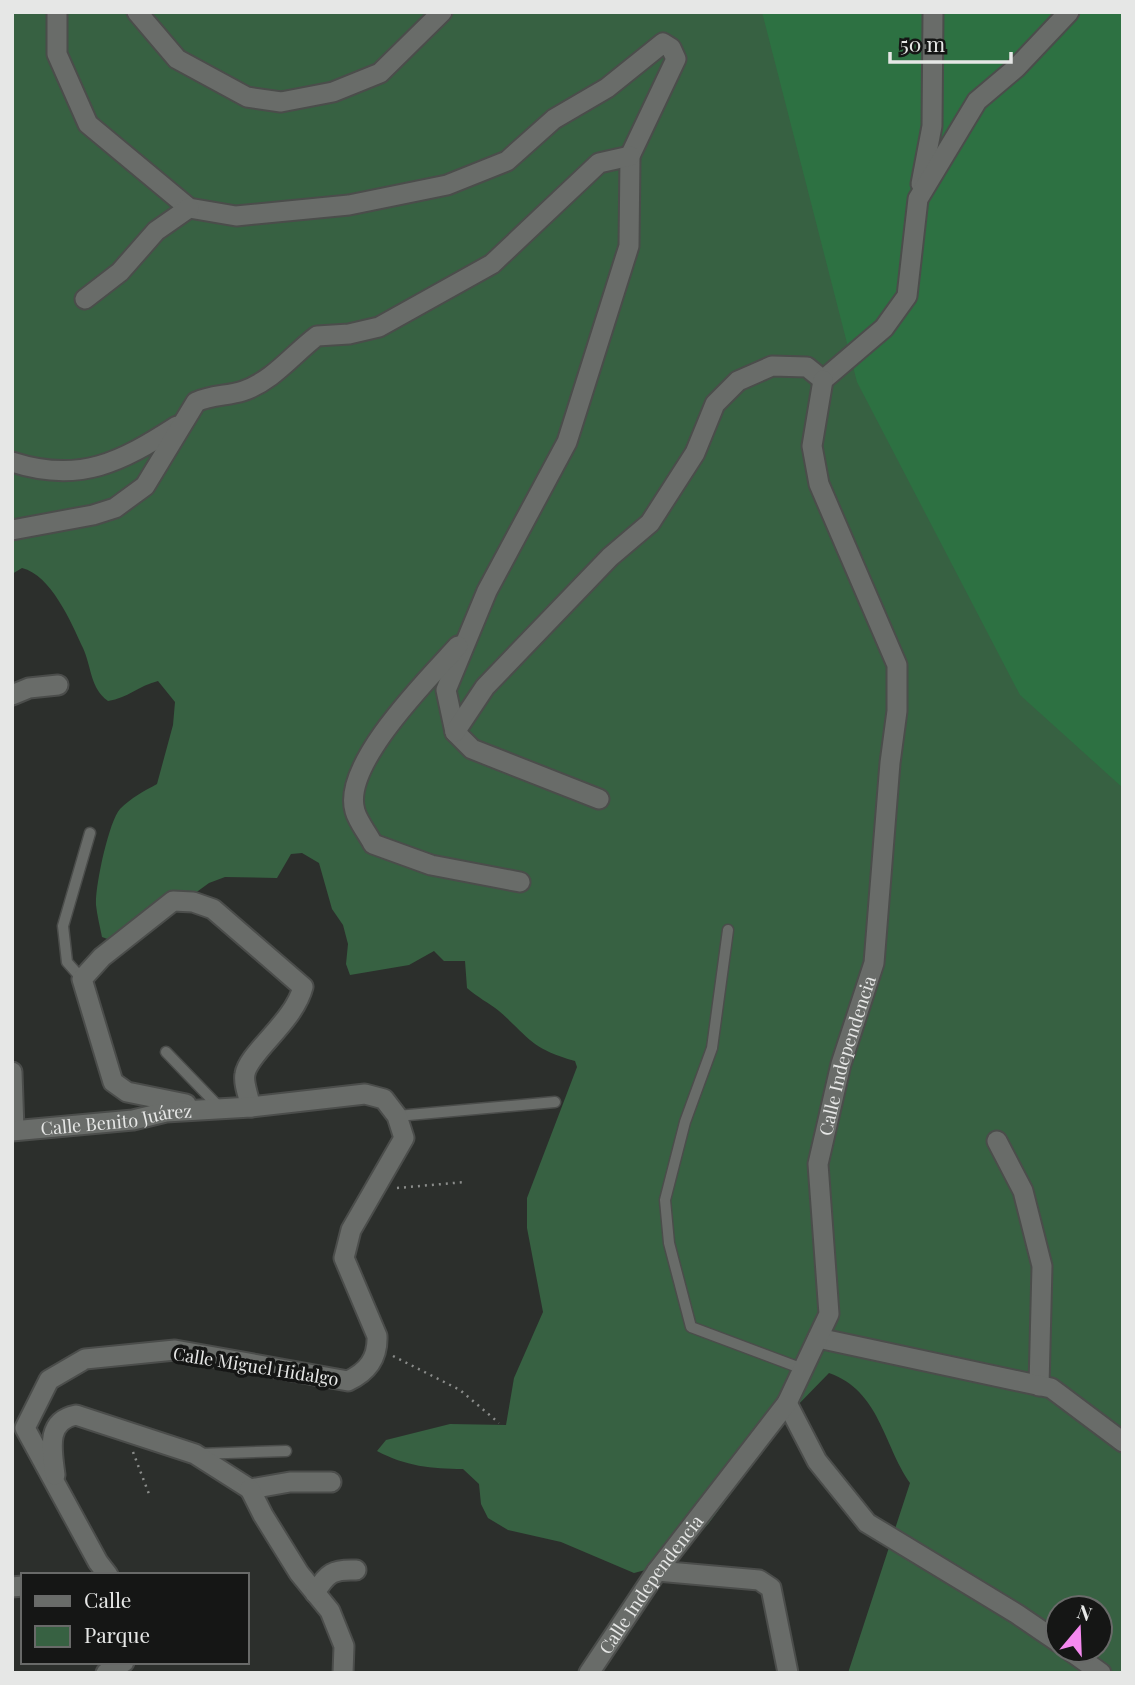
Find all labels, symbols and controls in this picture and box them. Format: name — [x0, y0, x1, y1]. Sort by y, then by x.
scale bar — [890, 21, 1011, 65]
text: 50 m — [900, 29, 946, 57]
street label: Calle Independencia — [813, 973, 881, 1138]
street label: Calle Benito Juárez — [40, 1099, 192, 1140]
street label: Calle Miguel Hidalgo — [171, 1341, 341, 1391]
street label: Calle Independencia — [593, 1510, 708, 1659]
legend — [21, 1573, 248, 1664]
text: Calle — [84, 1585, 131, 1613]
north arrow — [1044, 1594, 1114, 1664]
text: N — [1074, 1597, 1096, 1627]
text: Parque — [84, 1620, 150, 1648]

